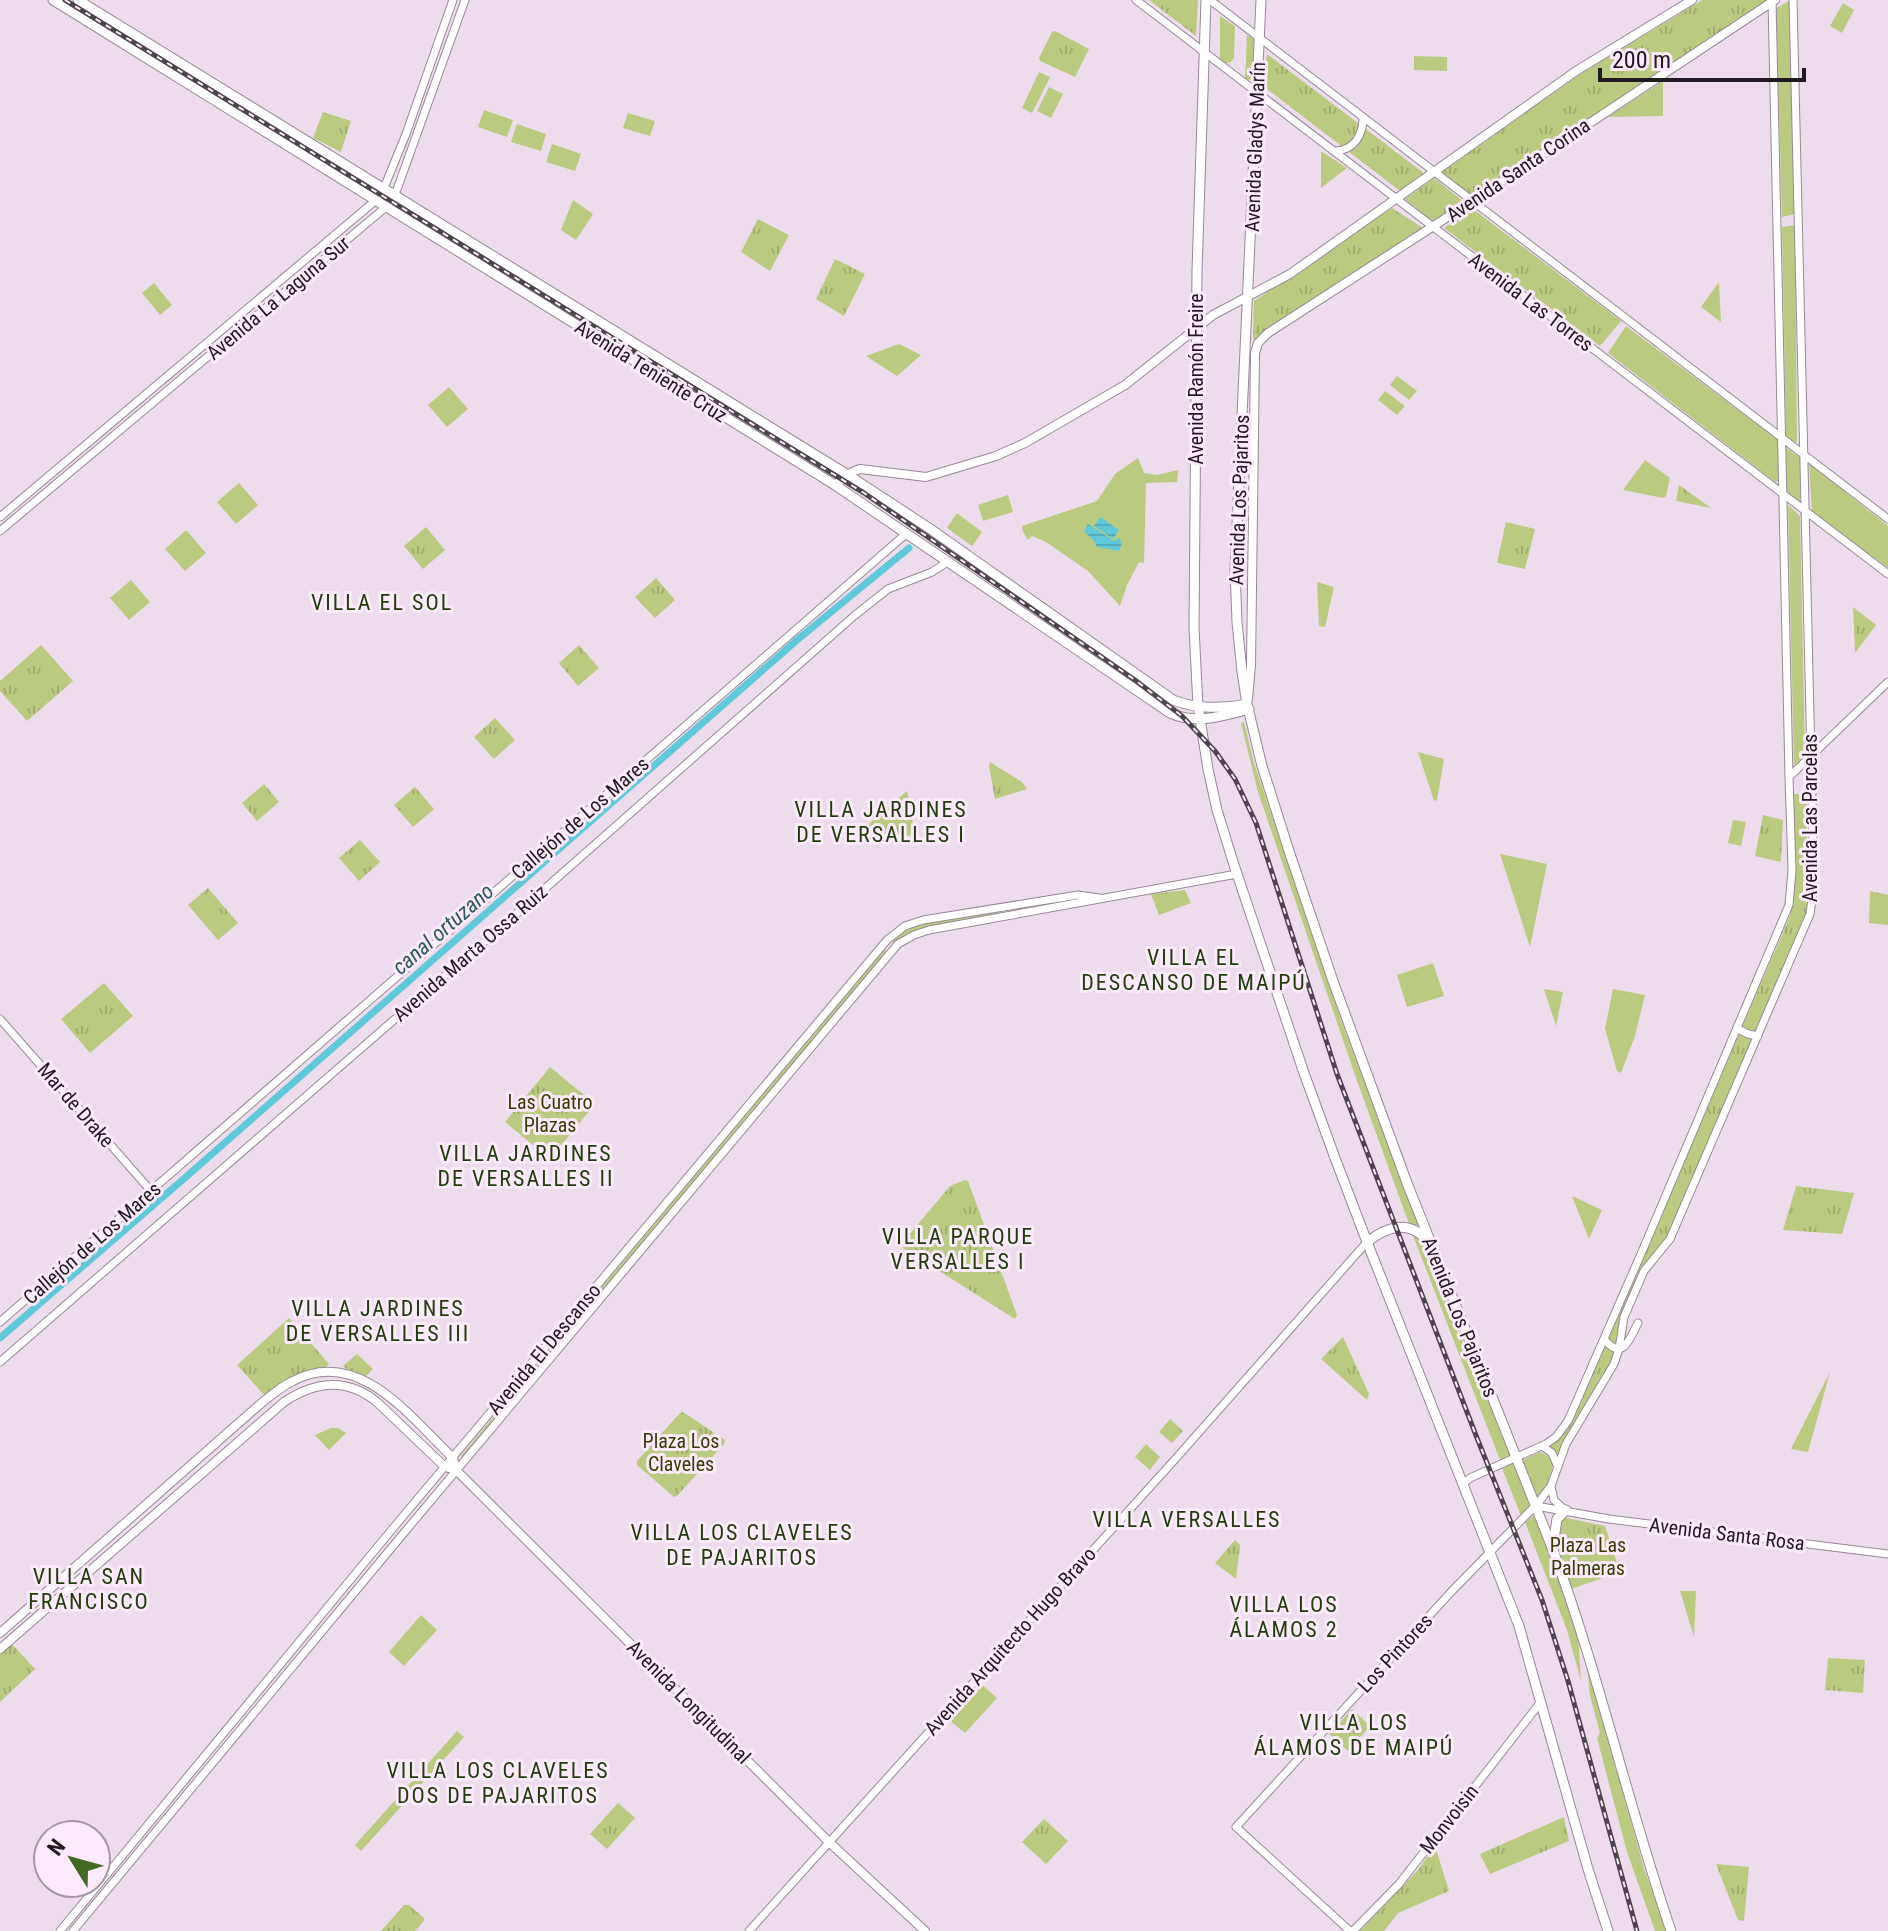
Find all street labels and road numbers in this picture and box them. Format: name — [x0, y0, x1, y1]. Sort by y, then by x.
street label: Avenida Gladys Marín — [1240, 61, 1270, 233]
street label: Avenida Santa Corina — [1442, 113, 1594, 227]
street label: Avenida La Laguna Sur — [202, 231, 354, 365]
street label: Avenida Las Torres — [1464, 247, 1598, 357]
street label: Avenida Ramón Freire — [1184, 293, 1208, 465]
street label: Avenida Teniente Cruz — [571, 315, 731, 427]
street label: Avenida Los Pajaritos — [1224, 414, 1254, 586]
street label: Avenida Las Parcelas — [1798, 734, 1822, 902]
street label: Callejón de Los Mares — [506, 752, 654, 884]
street label: Avenida Marta Ossa Ruiz — [388, 879, 552, 1027]
street label: Mar de Drake — [33, 1058, 119, 1152]
street label: Callejón de Los Mares — [18, 1177, 166, 1309]
street label: Avenida Los Pajaritos — [1417, 1233, 1503, 1401]
street label: Avenida El Descanso — [482, 1279, 606, 1419]
street label: Avenida Santa Rosa — [1648, 1513, 1806, 1555]
street label: Avenida Arquitecto Hugo Bravo — [919, 1542, 1101, 1740]
street label: Los Pintores — [1353, 1609, 1437, 1697]
street label: Avenida Longitudinal — [622, 1635, 756, 1769]
street label: Monvoisin — [1415, 1780, 1483, 1858]

